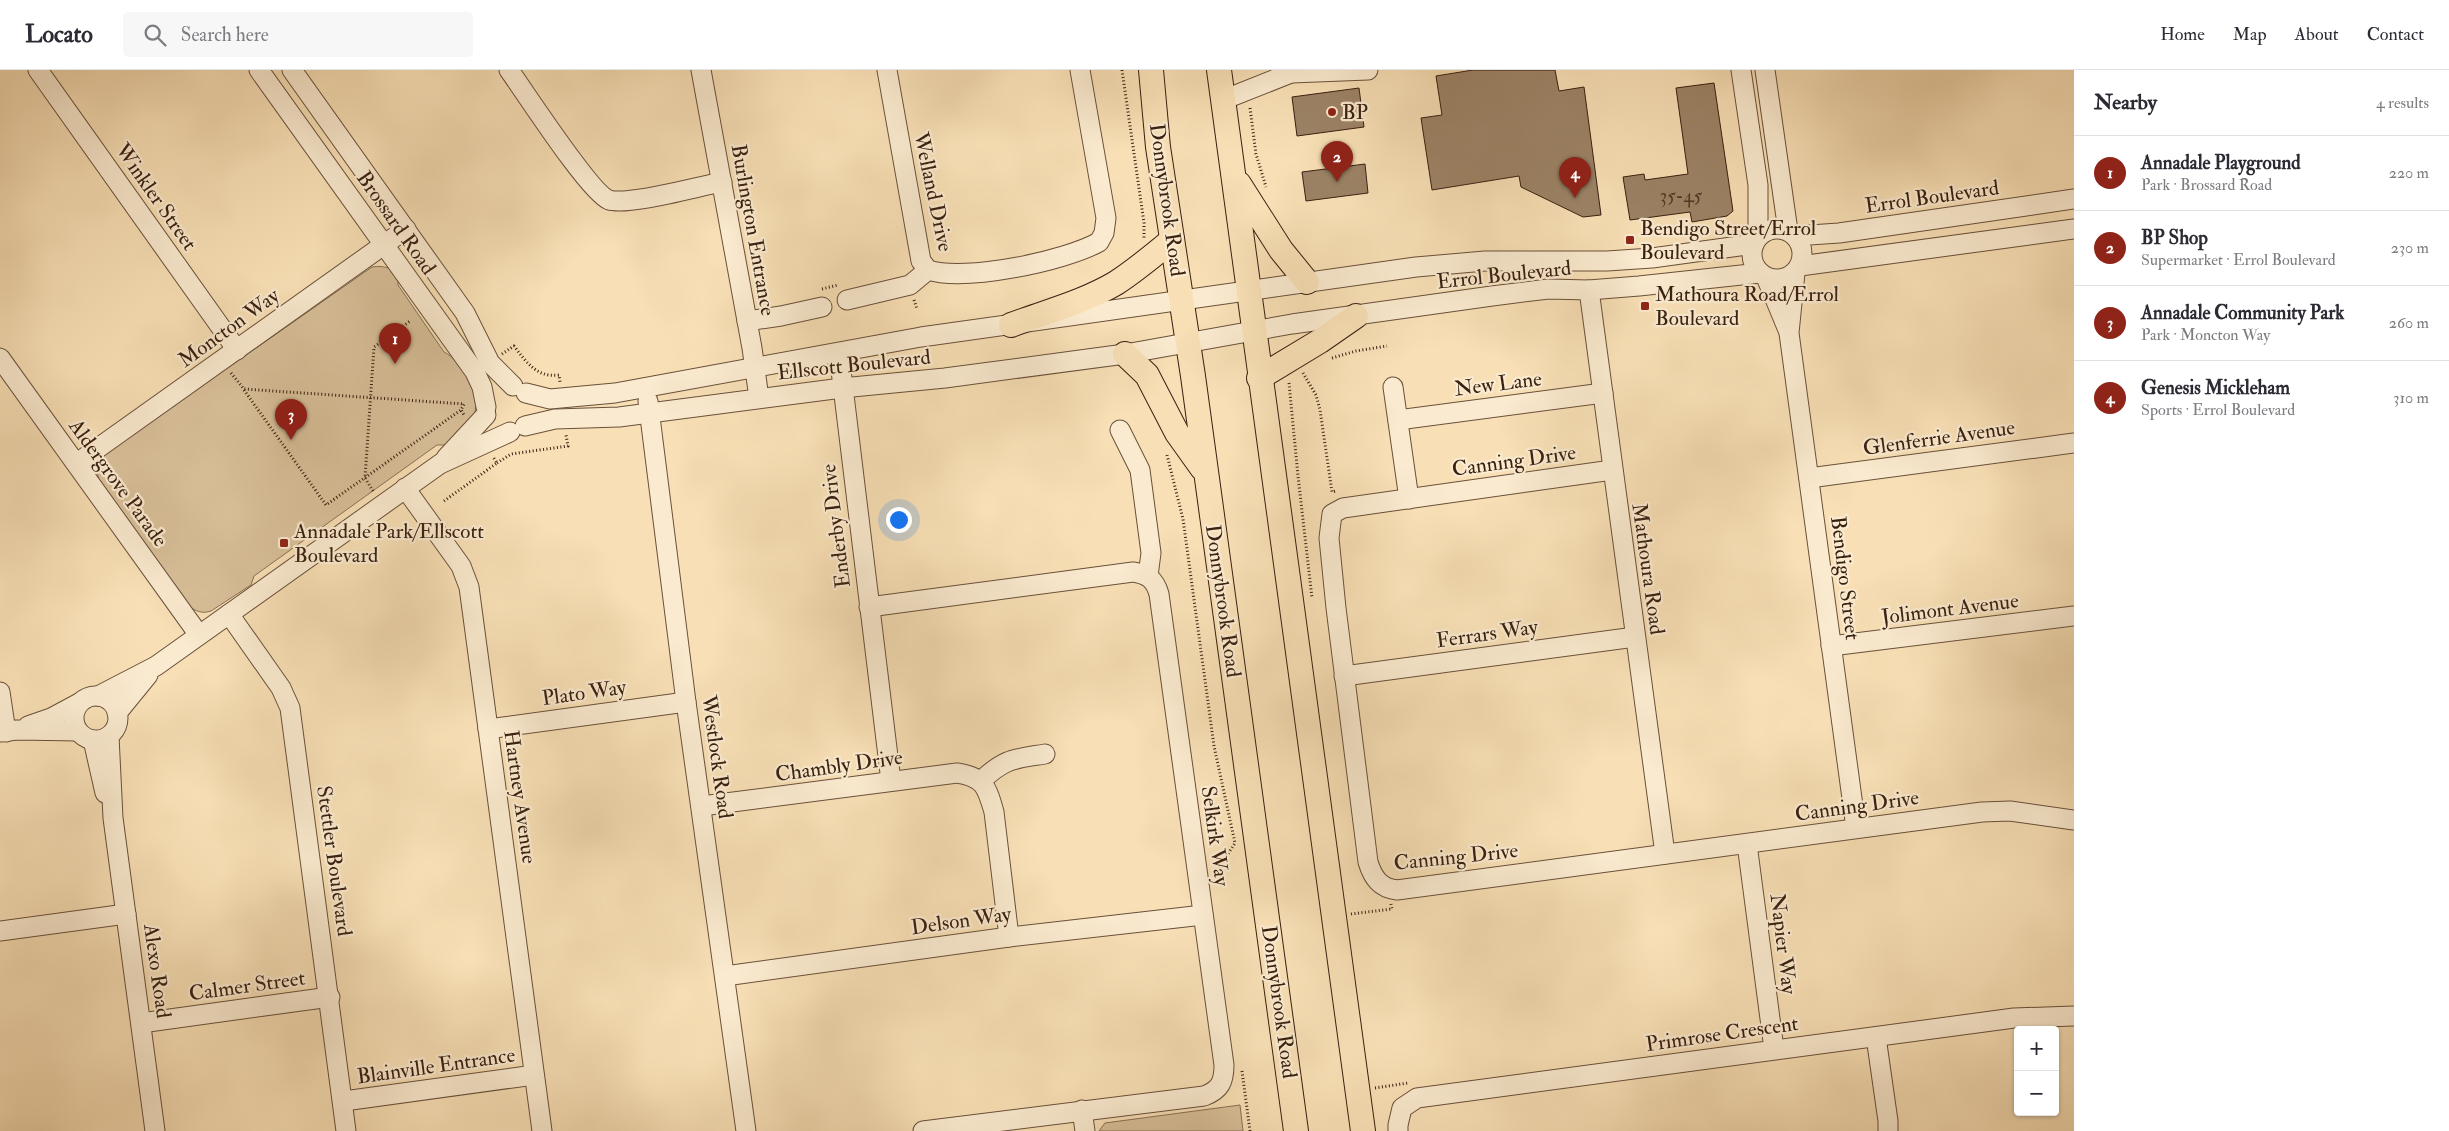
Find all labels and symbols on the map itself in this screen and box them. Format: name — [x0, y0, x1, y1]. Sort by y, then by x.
place label: BP — [1342, 99, 1368, 126]
marker: BP — [1326, 106, 1338, 118]
street label: Donnybrook Road — [1143, 122, 1191, 279]
street label: Welland Drive — [907, 129, 959, 254]
street label: Winkler Street — [109, 137, 203, 256]
pin: 2 — [1321, 141, 1353, 182]
street label: Burlington Entrance — [725, 142, 781, 318]
pin: 4 — [1559, 157, 1591, 198]
street label: Brossard Road — [350, 166, 442, 281]
street label: Errol Boulevard — [1863, 174, 2001, 220]
house number: 35-45 — [1660, 184, 1703, 208]
place label: Bendigo Street/Errol Boulevard — [1640, 215, 1817, 266]
marker: Bendigo Street/Errol Boulevard — [1624, 234, 1636, 246]
street label: Errol Boulevard — [1435, 254, 1573, 295]
place label: Mathoura Road/Errol Boulevard — [1655, 281, 1840, 332]
street label: Moncton Way — [173, 282, 286, 374]
marker: Mathoura Road/Errol Boulevard — [1639, 300, 1651, 312]
pin: 1 — [379, 323, 411, 364]
street label: Ellscott Boulevard — [776, 343, 933, 386]
street label: New Lane — [1453, 365, 1544, 403]
pin: 3 — [275, 399, 307, 440]
street label: Aldergrove Parade — [62, 413, 174, 552]
street label: Glenferrie Avenue — [1861, 414, 2017, 462]
street label: Canning Drive — [1450, 439, 1578, 483]
street label: Enderby Drive — [815, 462, 857, 590]
street label: Mathoura Road — [1625, 502, 1671, 637]
your location — [886, 507, 912, 533]
street label: Bendigo Street — [1824, 514, 1866, 642]
place label: Annadale Park/Ellscott Boulevard — [293, 518, 484, 569]
street label: Donnybrook Road — [1199, 523, 1247, 680]
marker: Annadale Park/Ellscott Boulevard — [278, 537, 290, 549]
street label: Jolimont Avenue — [1879, 587, 2020, 631]
street label: Ferrars Way — [1434, 613, 1540, 654]
street label: Plato Way — [540, 674, 629, 712]
street label: Westlock Road — [695, 692, 739, 821]
street label: Hartney Avenue — [497, 729, 543, 866]
street label: Chambly Drive — [774, 744, 905, 788]
street label: Stettler Boulevard — [310, 784, 358, 939]
street label: Selkirk Way — [1195, 784, 1235, 889]
street label: Canning Drive — [1793, 784, 1921, 828]
street label: Canning Drive — [1393, 837, 1520, 877]
street label: Napier Way — [1763, 892, 1803, 997]
street label: Delson Way — [909, 900, 1014, 941]
street label: Alexo Road — [137, 921, 177, 1021]
street label: Donnybrook Road — [1255, 924, 1303, 1081]
street label: Calmer Street — [187, 964, 307, 1008]
street label: Primrose Crescent — [1644, 1010, 1800, 1058]
street label: Blainville Entrance — [355, 1042, 517, 1090]

